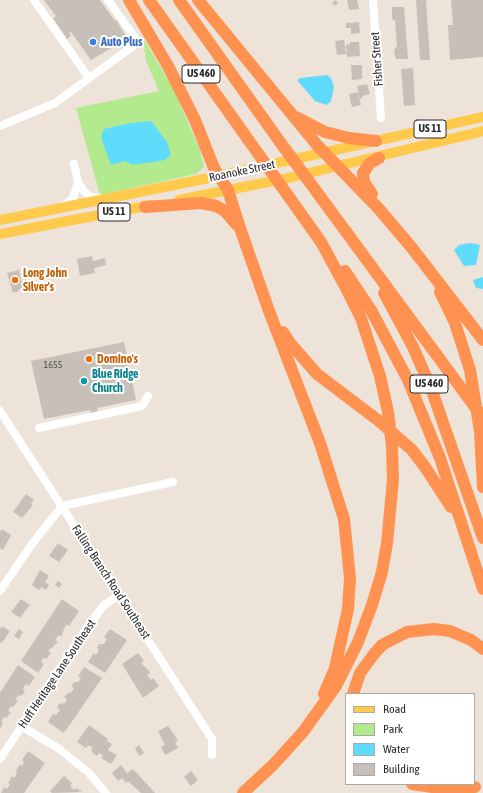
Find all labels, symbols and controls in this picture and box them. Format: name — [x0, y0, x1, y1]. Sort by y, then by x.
street label: Fisher Street — [368, 31, 386, 87]
place label: Auto Plus — [101, 35, 142, 49]
marker: Auto Plus — [88, 37, 98, 47]
road number: US 460 — [182, 65, 220, 83]
road number: US 11 — [414, 120, 446, 138]
street label: Roanoke Street — [208, 157, 276, 185]
road number: US 11 — [98, 203, 130, 221]
place label: Long John Silver's — [23, 266, 67, 294]
marker: Long John Silver's — [10, 275, 20, 285]
place label: Domino's — [97, 352, 138, 366]
marker: Domino's — [84, 354, 94, 364]
house number: 1655 — [44, 359, 62, 371]
place label: Blue Ridge Church — [92, 367, 139, 395]
road number: US 460 — [410, 375, 448, 393]
marker: Blue Ridge Church — [79, 376, 89, 386]
street label: Falling Branch Road Southeast — [69, 522, 153, 642]
street label: Huff Heritage Lane Southeast — [15, 617, 99, 731]
legend — [345, 693, 475, 785]
text: Road — [383, 702, 406, 716]
text: Park — [383, 722, 403, 736]
text: Water — [383, 742, 409, 756]
text: Building — [383, 762, 420, 776]

